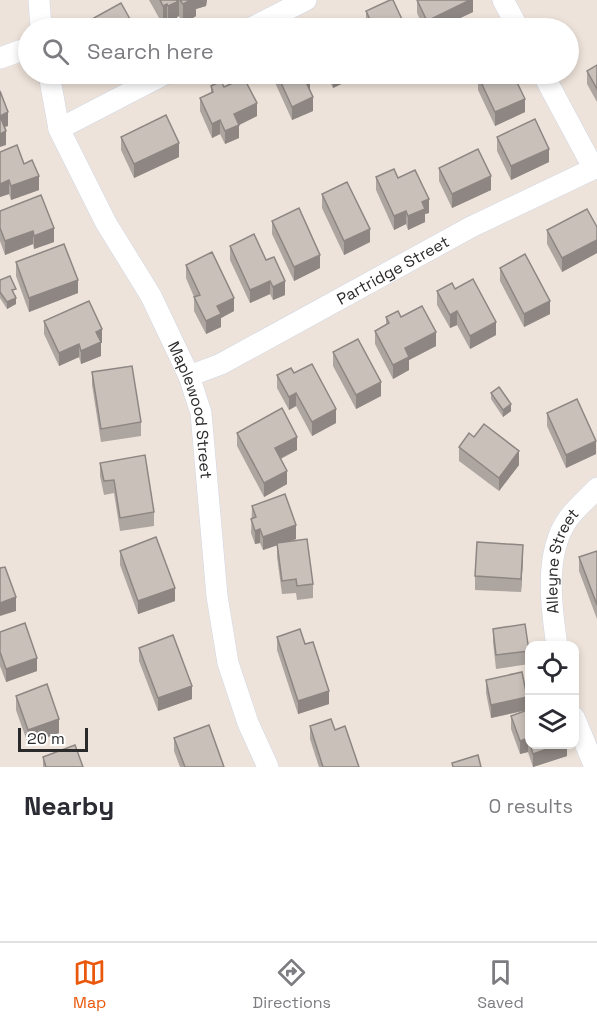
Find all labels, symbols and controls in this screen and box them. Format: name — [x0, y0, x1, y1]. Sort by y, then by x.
search box — [18, 18, 579, 84]
icon: search — [39, 35, 72, 68]
text: Search here — [87, 37, 214, 65]
street label: Partridge Street — [333, 231, 453, 309]
street label: Maplewood Street — [163, 338, 217, 480]
street label: Alleyne Street — [541, 503, 583, 615]
map controls — [525, 641, 579, 749]
button: locate — [525, 641, 579, 695]
button: layers — [525, 695, 579, 749]
scale bar — [18, 725, 88, 752]
text: 20 m — [27, 728, 65, 749]
text: Nearby — [24, 789, 114, 823]
text: 0 results — [489, 793, 573, 819]
tab: Map — [73, 956, 106, 1013]
tab: Directions — [253, 956, 331, 1013]
tab: Saved — [477, 956, 524, 1013]

